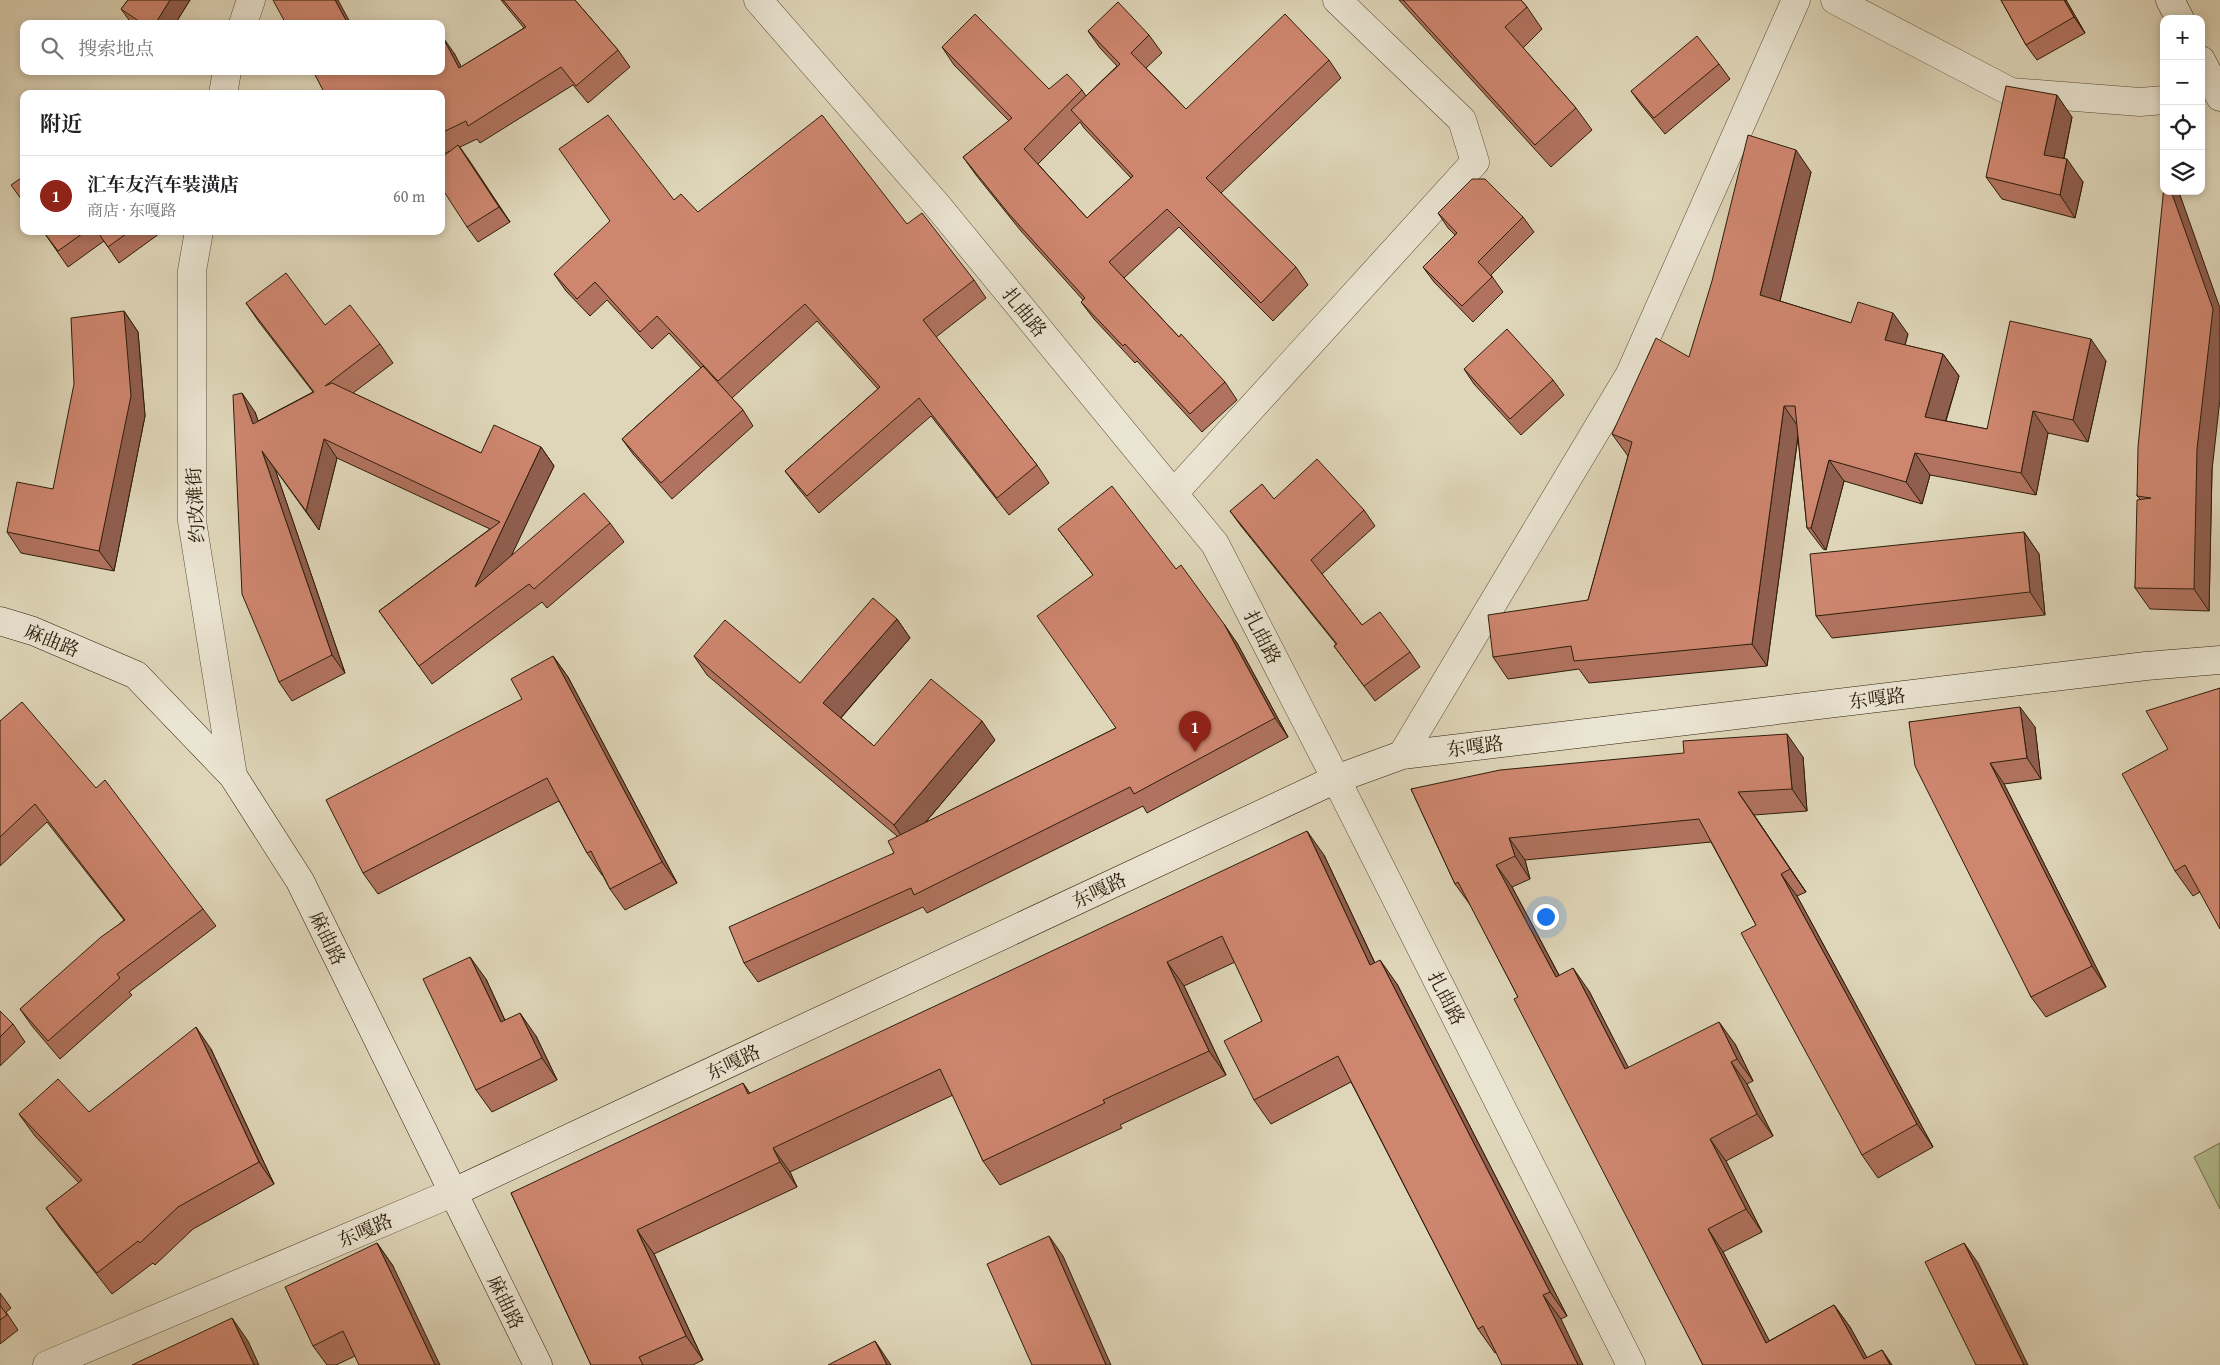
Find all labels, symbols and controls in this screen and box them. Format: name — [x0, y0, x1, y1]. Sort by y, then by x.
map controls — [2160, 15, 2205, 195]
button: + — [2160, 15, 2205, 60]
search box — [20, 20, 445, 75]
icon: search — [38, 34, 66, 62]
text: 搜索地点 — [78, 34, 154, 62]
button: − — [2160, 60, 2205, 105]
button: locate — [2160, 105, 2205, 150]
text: 附近 — [40, 108, 82, 139]
button: layers — [2160, 150, 2205, 195]
text: 汇车友汽车装潢店 — [87, 170, 239, 198]
text: 1 — [52, 184, 60, 208]
text: 60 m — [393, 184, 425, 208]
text: 商店 · 东嘎路 — [87, 198, 177, 222]
street label: 扎曲路 — [996, 281, 1054, 343]
street label: 约改滩街 — [179, 466, 211, 544]
street label: 扎曲路 — [1238, 605, 1288, 669]
street label: 麻曲路 — [20, 616, 84, 664]
street label: 东嘎路 — [1847, 681, 1907, 715]
pin: 1 — [1179, 711, 1211, 752]
street label: 东嘎路 — [1445, 729, 1505, 763]
street label: 东嘎路 — [1067, 865, 1131, 915]
your location — [1533, 904, 1559, 930]
street label: 麻曲路 — [303, 906, 353, 970]
street label: 扎曲路 — [1422, 966, 1472, 1030]
street label: 东嘎路 — [701, 1037, 765, 1087]
street label: 东嘎路 — [333, 1206, 397, 1254]
street label: 麻曲路 — [481, 1270, 531, 1334]

